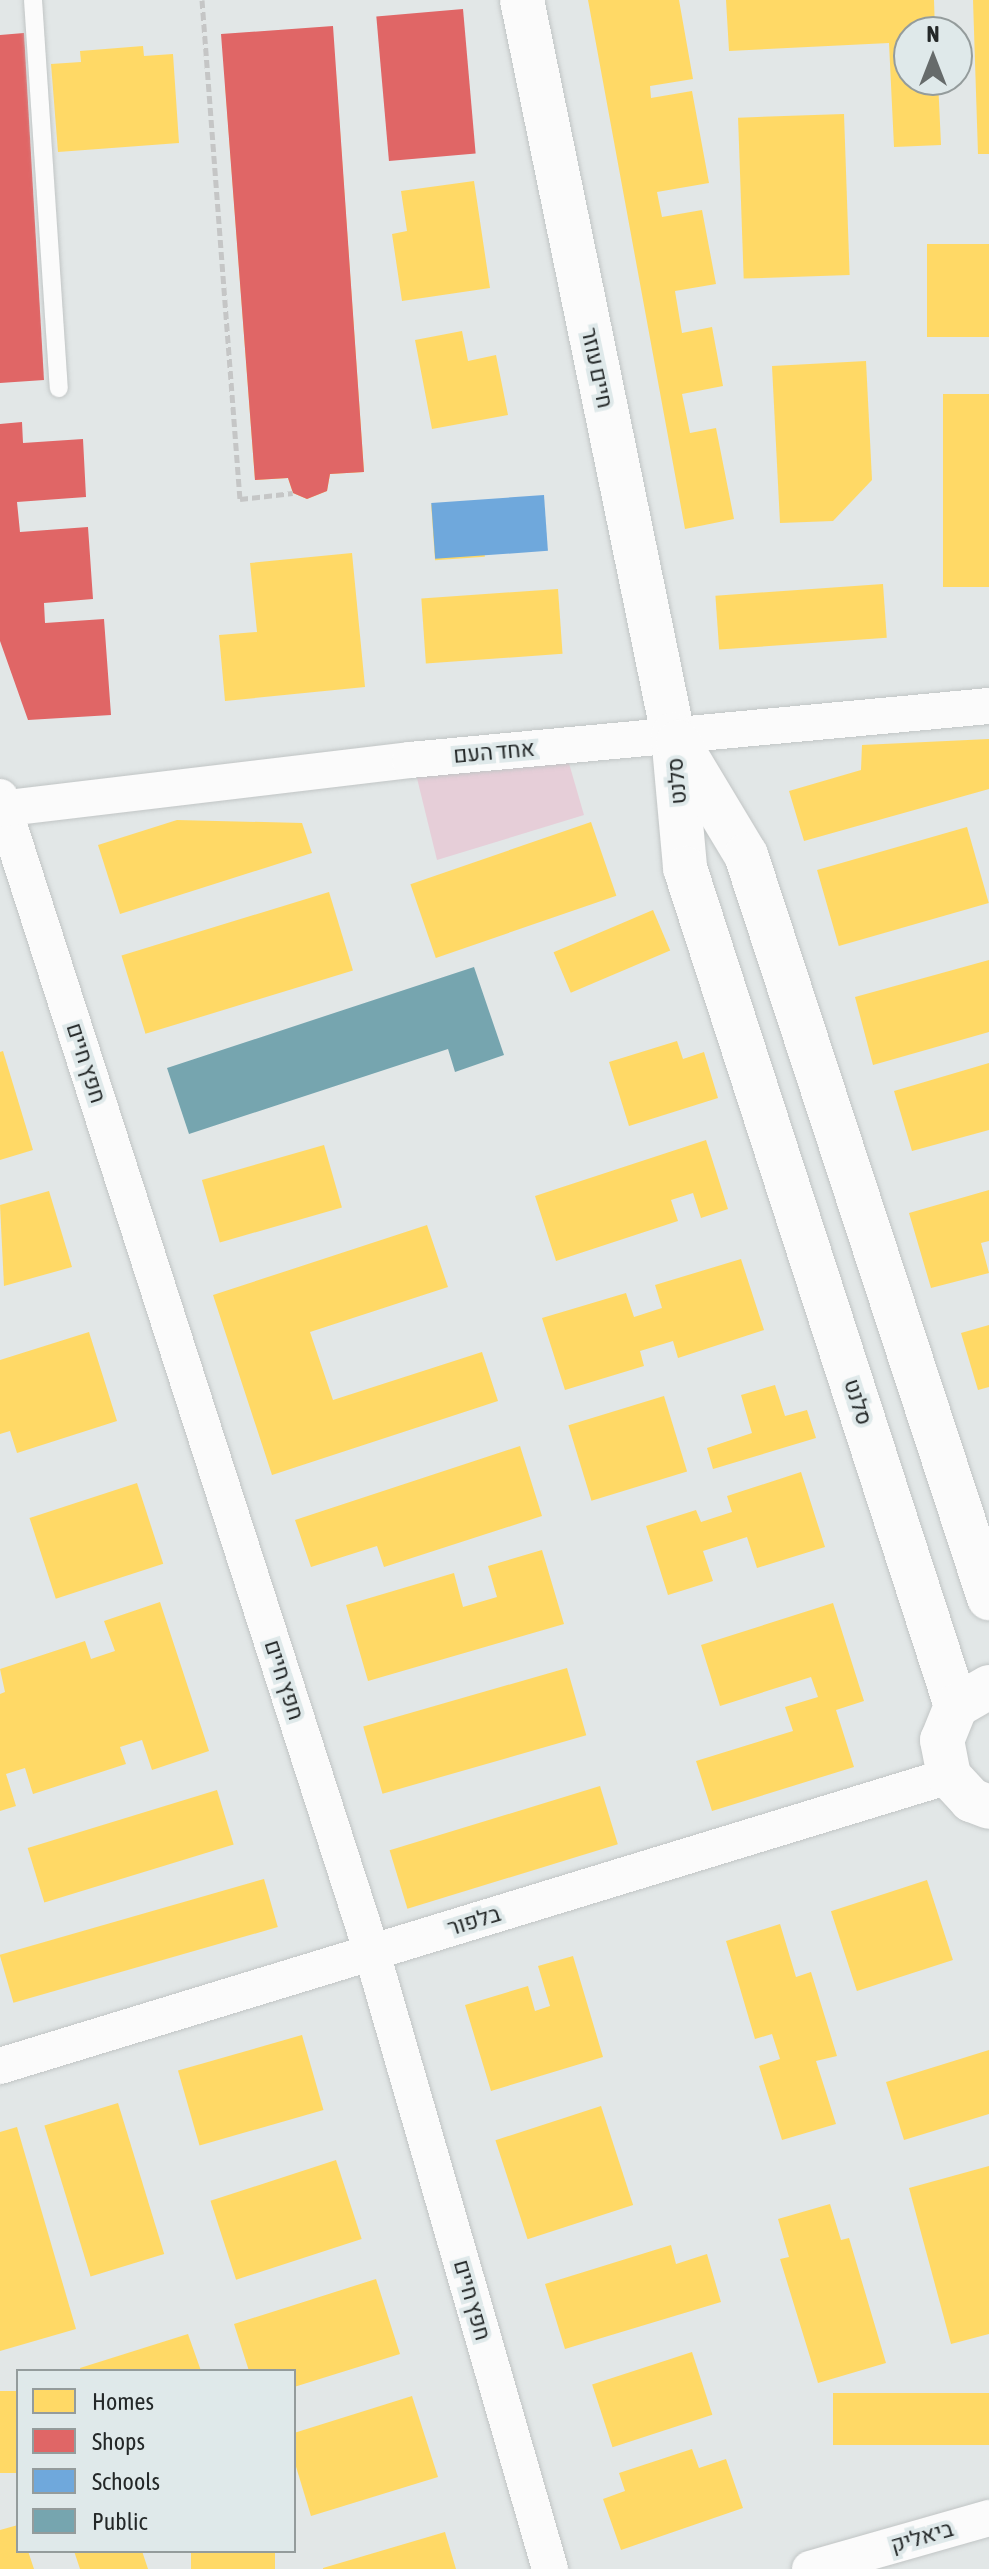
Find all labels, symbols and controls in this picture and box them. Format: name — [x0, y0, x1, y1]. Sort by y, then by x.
north arrow — [893, 16, 973, 96]
text: N — [927, 21, 939, 47]
street label: חיים עוזר — [576, 325, 618, 411]
street label: אחד העם — [452, 735, 536, 769]
street label: סלנט — [662, 757, 692, 805]
street label: חפץ חיים — [61, 1020, 111, 1106]
street label: סלנט — [838, 1376, 878, 1428]
street label: חפץ חיים — [259, 1637, 309, 1723]
street label: בלפור — [444, 1900, 504, 1942]
street label: חפץ חיים — [448, 2257, 496, 2343]
legend — [16, 2369, 296, 2553]
text: Homes — [92, 2388, 154, 2415]
text: Shops — [92, 2428, 145, 2455]
text: Schools — [92, 2468, 160, 2495]
text: Public — [92, 2508, 148, 2535]
street label: ביאליק — [888, 2515, 956, 2559]

